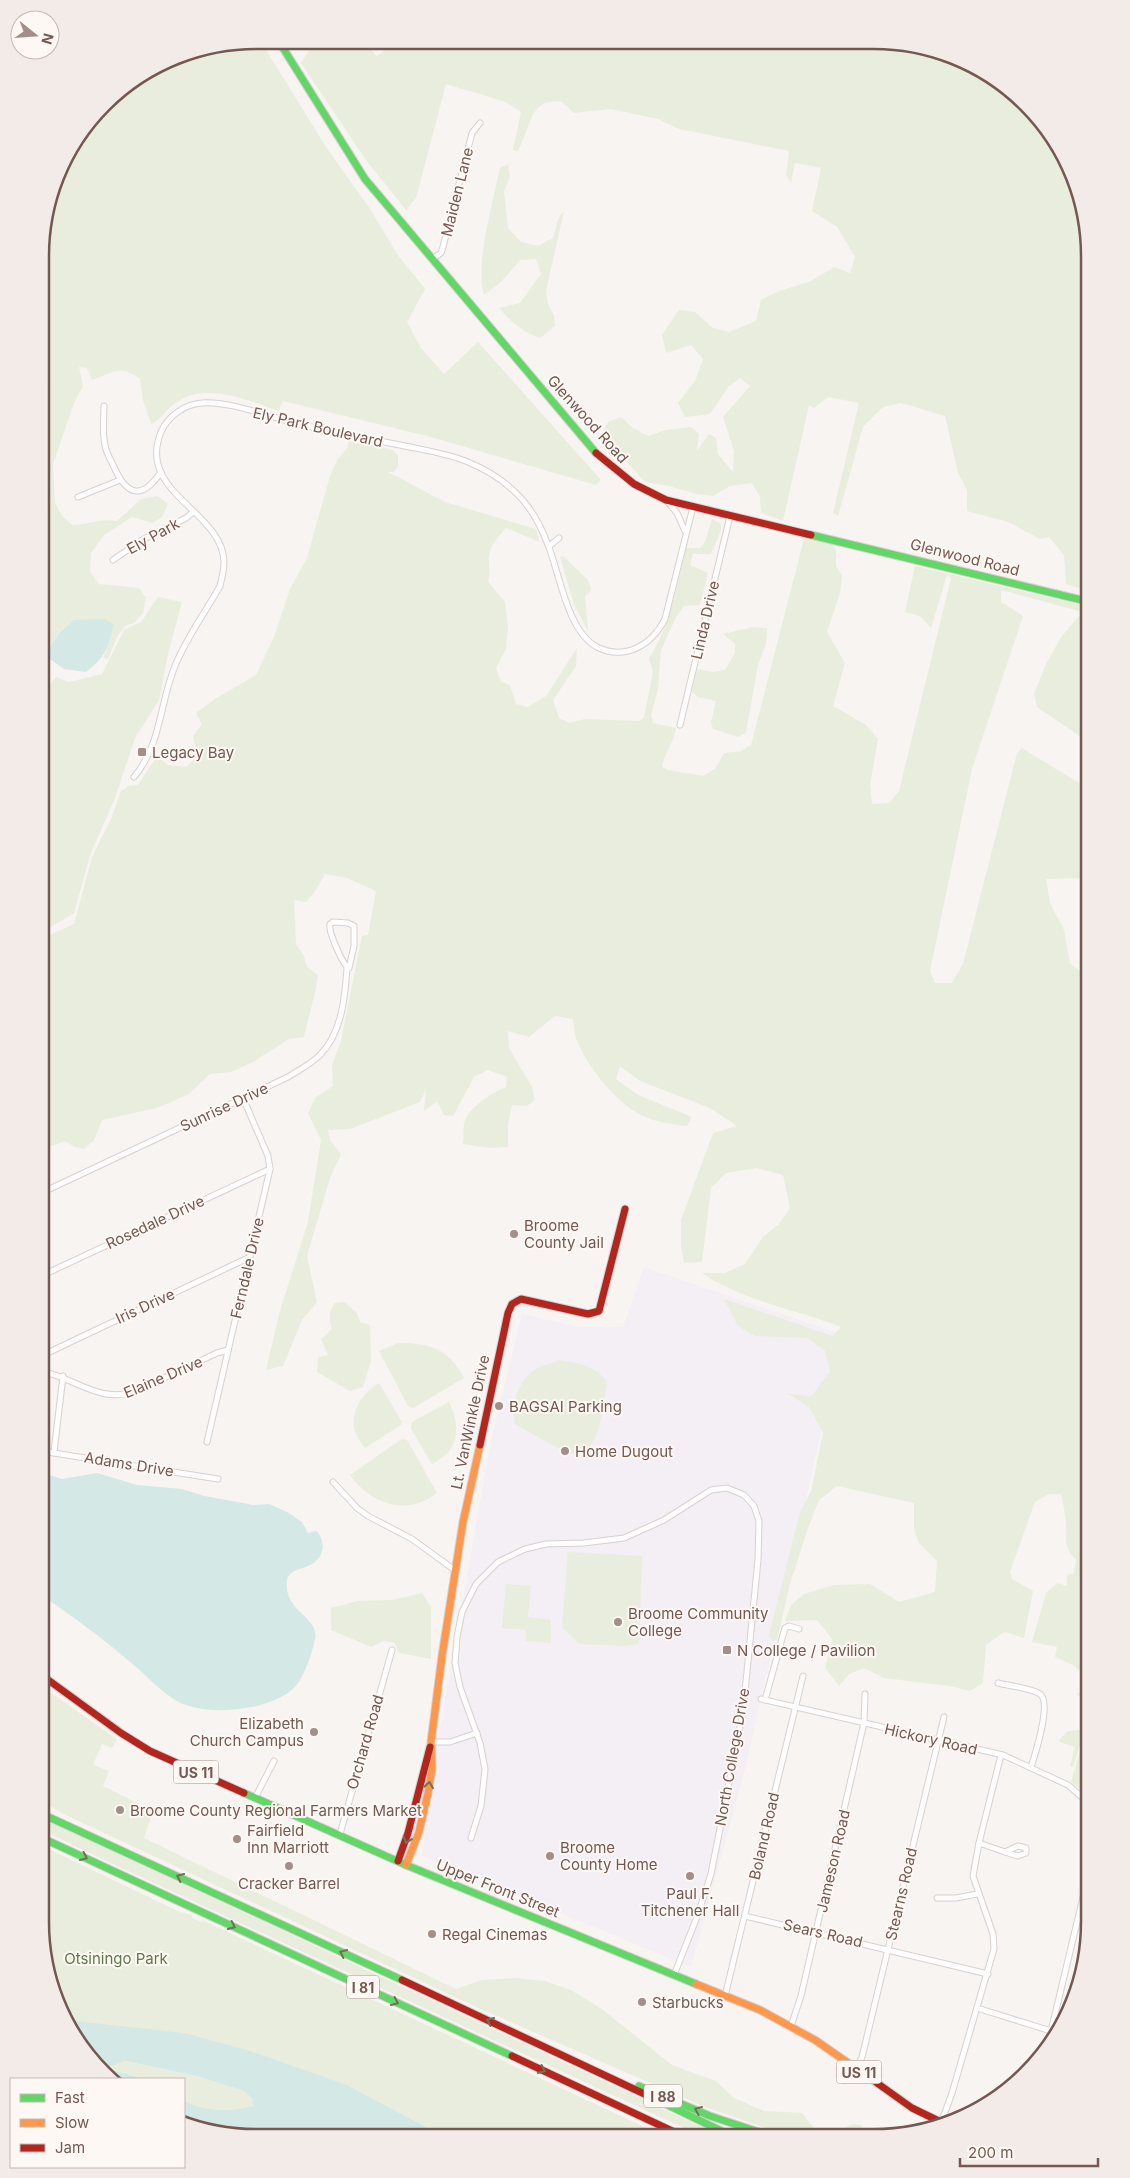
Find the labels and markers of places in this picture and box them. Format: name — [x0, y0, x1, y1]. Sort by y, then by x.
place label: Legacy Bay — [152, 743, 235, 762]
marker: Legacy Bay — [136, 746, 148, 758]
place label: Broome County Jail — [524, 1216, 604, 1252]
marker: Broome County Jail — [508, 1228, 520, 1240]
place label: BAGSAI Parking — [509, 1397, 622, 1416]
marker: BAGSAI Parking — [493, 1400, 505, 1412]
place label: Home Dugout — [575, 1442, 673, 1461]
marker: Home Dugout — [559, 1445, 571, 1457]
place label: Broome Community College — [628, 1604, 769, 1640]
marker: Broome Community College — [612, 1616, 624, 1628]
place label: N College / Pavilion — [737, 1641, 875, 1660]
marker: N College / Pavilion — [721, 1644, 733, 1656]
place label: Elizabeth Church Campus — [190, 1714, 304, 1750]
marker: Elizabeth Church Campus — [308, 1726, 320, 1738]
place label: Broome County Regional Farmers Market — [130, 1801, 422, 1820]
marker: Broome County Regional Farmers Market — [114, 1804, 126, 1816]
place label: Fairfield Inn Marriott — [247, 1821, 329, 1857]
marker: Fairfield Inn Marriott — [231, 1833, 243, 1845]
place label: Broome County Home — [560, 1838, 658, 1874]
marker: Broome County Home — [544, 1850, 556, 1862]
marker: Cracker Barrel — [283, 1860, 295, 1872]
marker: Paul F. Titchener Hall — [684, 1870, 696, 1882]
place label: Cracker Barrel — [238, 1874, 340, 1893]
place label: Paul F. Titchener Hall — [641, 1884, 739, 1920]
place label: Regal Cinemas — [442, 1925, 547, 1944]
marker: Regal Cinemas — [426, 1928, 438, 1940]
place label: Starbucks — [652, 1993, 724, 2012]
marker: Starbucks — [636, 1996, 648, 2008]

